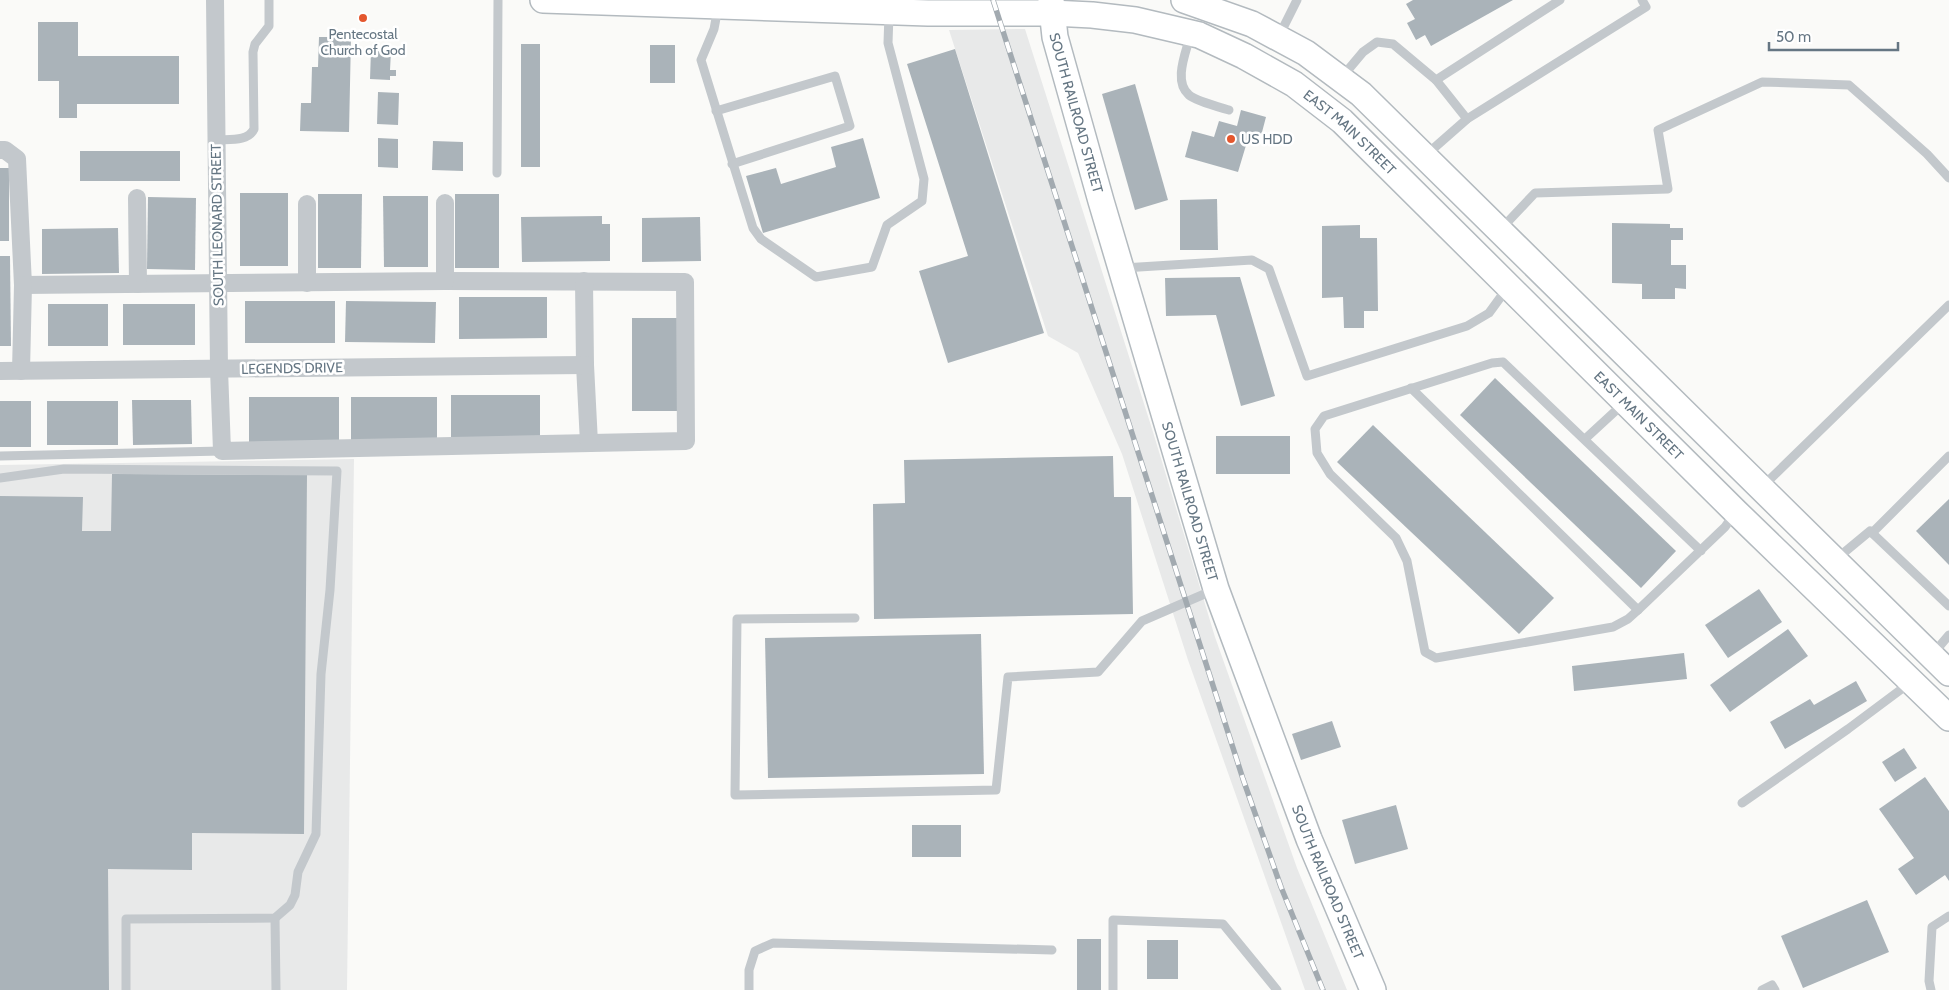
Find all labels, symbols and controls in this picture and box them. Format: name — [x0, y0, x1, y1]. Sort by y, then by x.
marker: Pentecostal Church of God — [357, 12, 369, 24]
scale bar — [1769, 20, 1898, 52]
place label: Pentecostal Church of God — [320, 25, 406, 59]
text: 50 m — [1776, 28, 1811, 46]
street label: SOUTH RAILROAD STREET — [1045, 31, 1107, 195]
street label: EAST MAIN STREET — [1300, 86, 1400, 179]
place label: US HDD — [1241, 130, 1293, 148]
marker: US HDD — [1225, 133, 1237, 145]
street label: SOUTH LEONARD STREET — [207, 143, 227, 306]
street label: LEGENDS DRIVE — [241, 358, 343, 378]
street label: EAST MAIN STREET — [1590, 367, 1688, 464]
street label: SOUTH RAILROAD STREET — [1158, 420, 1222, 584]
street label: SOUTH RAILROAD STREET — [1288, 802, 1368, 962]

